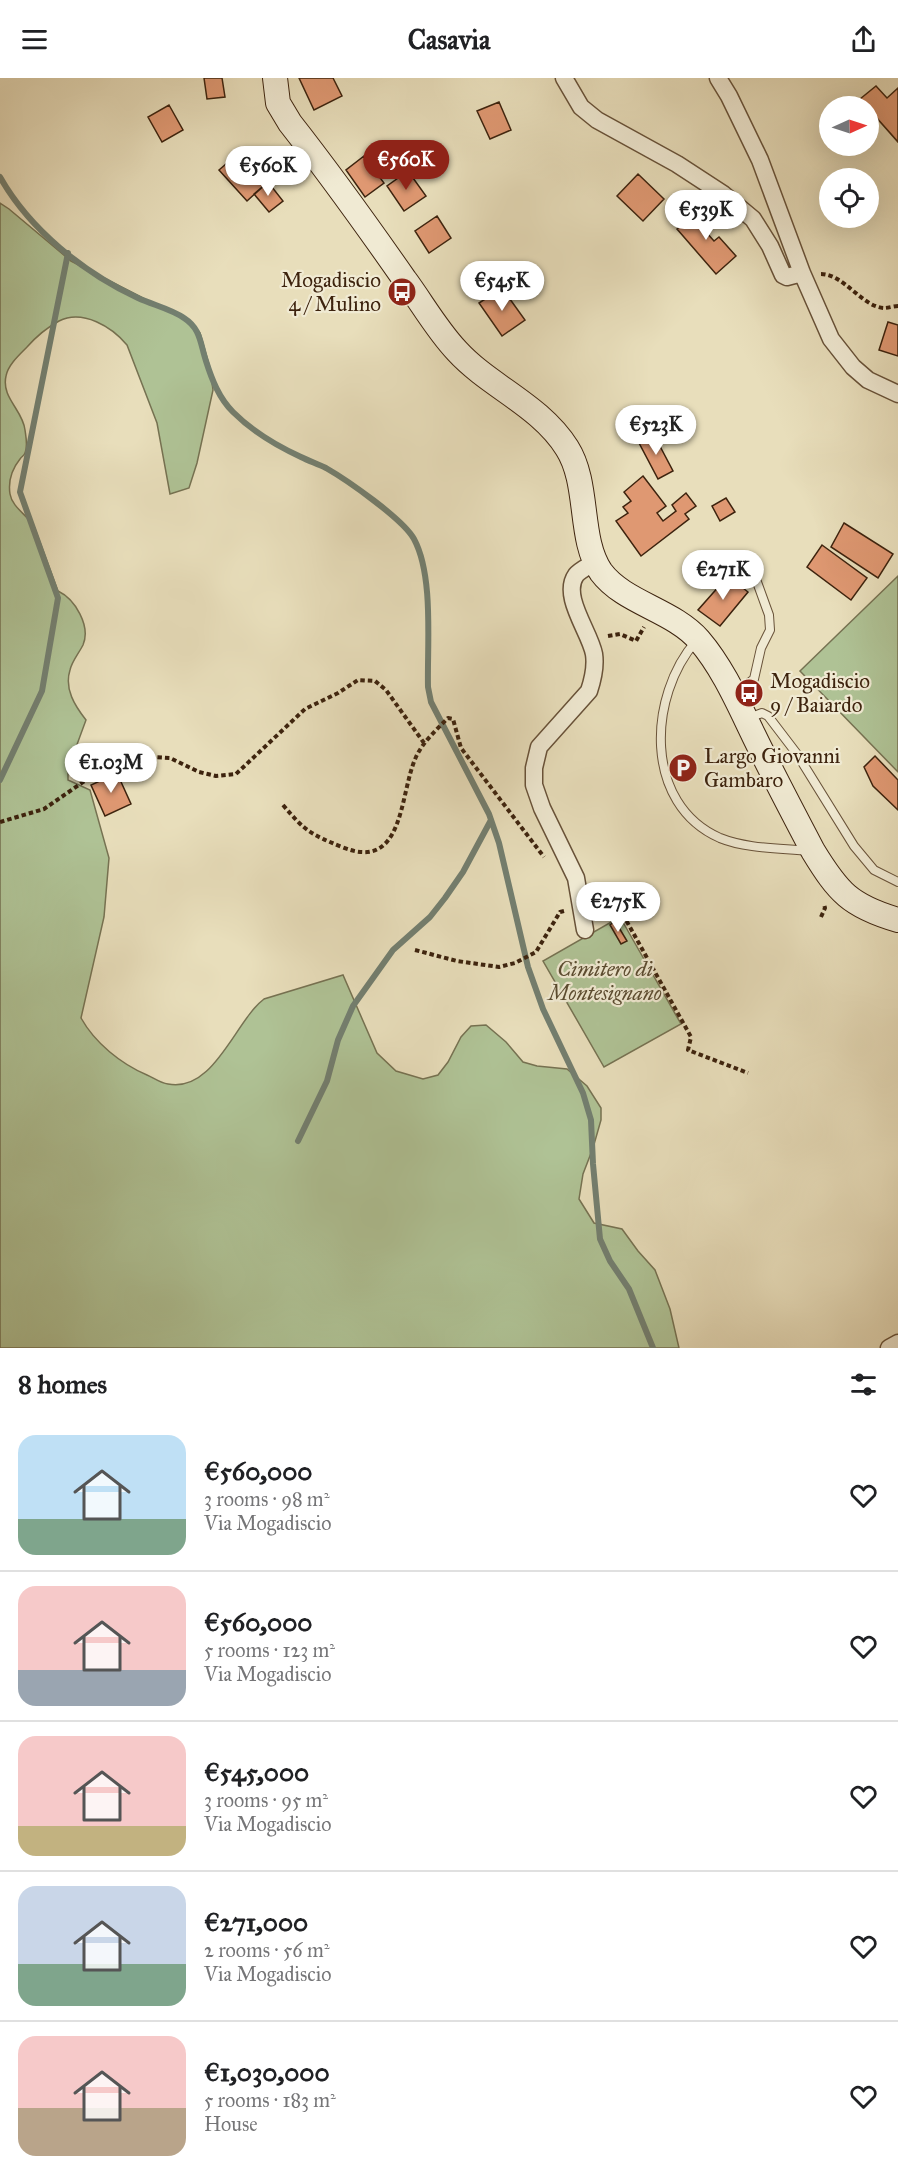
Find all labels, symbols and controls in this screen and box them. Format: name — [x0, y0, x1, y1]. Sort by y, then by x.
icon: menu — [18, 23, 51, 56]
text: Casavia — [408, 23, 490, 56]
icon: share — [847, 23, 880, 56]
north arrow — [819, 96, 879, 156]
map controls — [819, 96, 879, 228]
pin: €560K — [364, 140, 448, 191]
pin: €560K — [226, 146, 310, 197]
text: €560K — [377, 147, 435, 171]
text: €560K — [239, 153, 297, 177]
button: locate — [819, 168, 879, 228]
pin: €539K — [664, 190, 748, 241]
text: €539K — [679, 197, 733, 221]
pin: €545K — [460, 261, 544, 312]
place label: Mogadiscio 4 / Mulino — [281, 267, 381, 317]
text: €545K — [474, 268, 530, 292]
bus stop icon: Mogadiscio 4 / Mulino — [386, 276, 418, 308]
pin: €523K — [614, 405, 698, 456]
text: €523K — [629, 412, 683, 436]
pin: €271K — [681, 550, 765, 601]
text: €271K — [696, 557, 750, 581]
place label: Mogadiscio 9 / Baiardo — [770, 668, 870, 718]
bus stop icon: Mogadiscio 9 / Baiardo — [733, 677, 765, 709]
pin: €1.03M — [62, 743, 160, 794]
place label: Largo Giovanni Gambaro — [704, 743, 841, 793]
text: €1.03M — [79, 750, 143, 774]
parking icon: Largo Giovanni Gambaro — [667, 752, 699, 784]
pin: €275K — [576, 882, 660, 933]
text: €275K — [590, 889, 646, 913]
park label: Cimitero di Montesignano — [546, 956, 662, 1006]
text: 8 homes — [18, 1368, 107, 1400]
icon: filters — [847, 1368, 880, 1401]
text: €560,000 — [204, 1455, 312, 1487]
icon: home — [66, 1459, 138, 1531]
icon: heart — [847, 1479, 880, 1512]
text: 3 rooms · 98 m² — [204, 1487, 329, 1511]
text: Via Mogadiscio — [204, 1511, 331, 1535]
text: €560,000 — [204, 1606, 312, 1638]
icon: home — [66, 1610, 138, 1682]
icon: heart — [847, 1630, 880, 1663]
text: 5 rooms · 123 m² — [204, 1638, 335, 1662]
text: Via Mogadiscio — [204, 1662, 331, 1686]
text: €545,000 — [204, 1756, 309, 1788]
icon: home — [66, 1760, 138, 1832]
icon: heart — [847, 1780, 880, 1813]
text: 3 rooms · 95 m² — [204, 1788, 328, 1812]
text: Via Mogadiscio — [204, 1812, 331, 1836]
text: €271,000 — [204, 1906, 308, 1938]
icon: home — [66, 1910, 138, 1982]
icon: heart — [847, 1930, 880, 1963]
text: 2 rooms · 56 m² — [204, 1938, 330, 1962]
text: Via Mogadiscio — [204, 1962, 331, 1986]
text: €1,030,000 — [204, 2056, 330, 2088]
icon: home — [66, 2060, 138, 2132]
icon: heart — [847, 2080, 880, 2113]
text: 5 rooms · 183 m² — [204, 2088, 336, 2112]
text: House — [204, 2112, 258, 2136]

